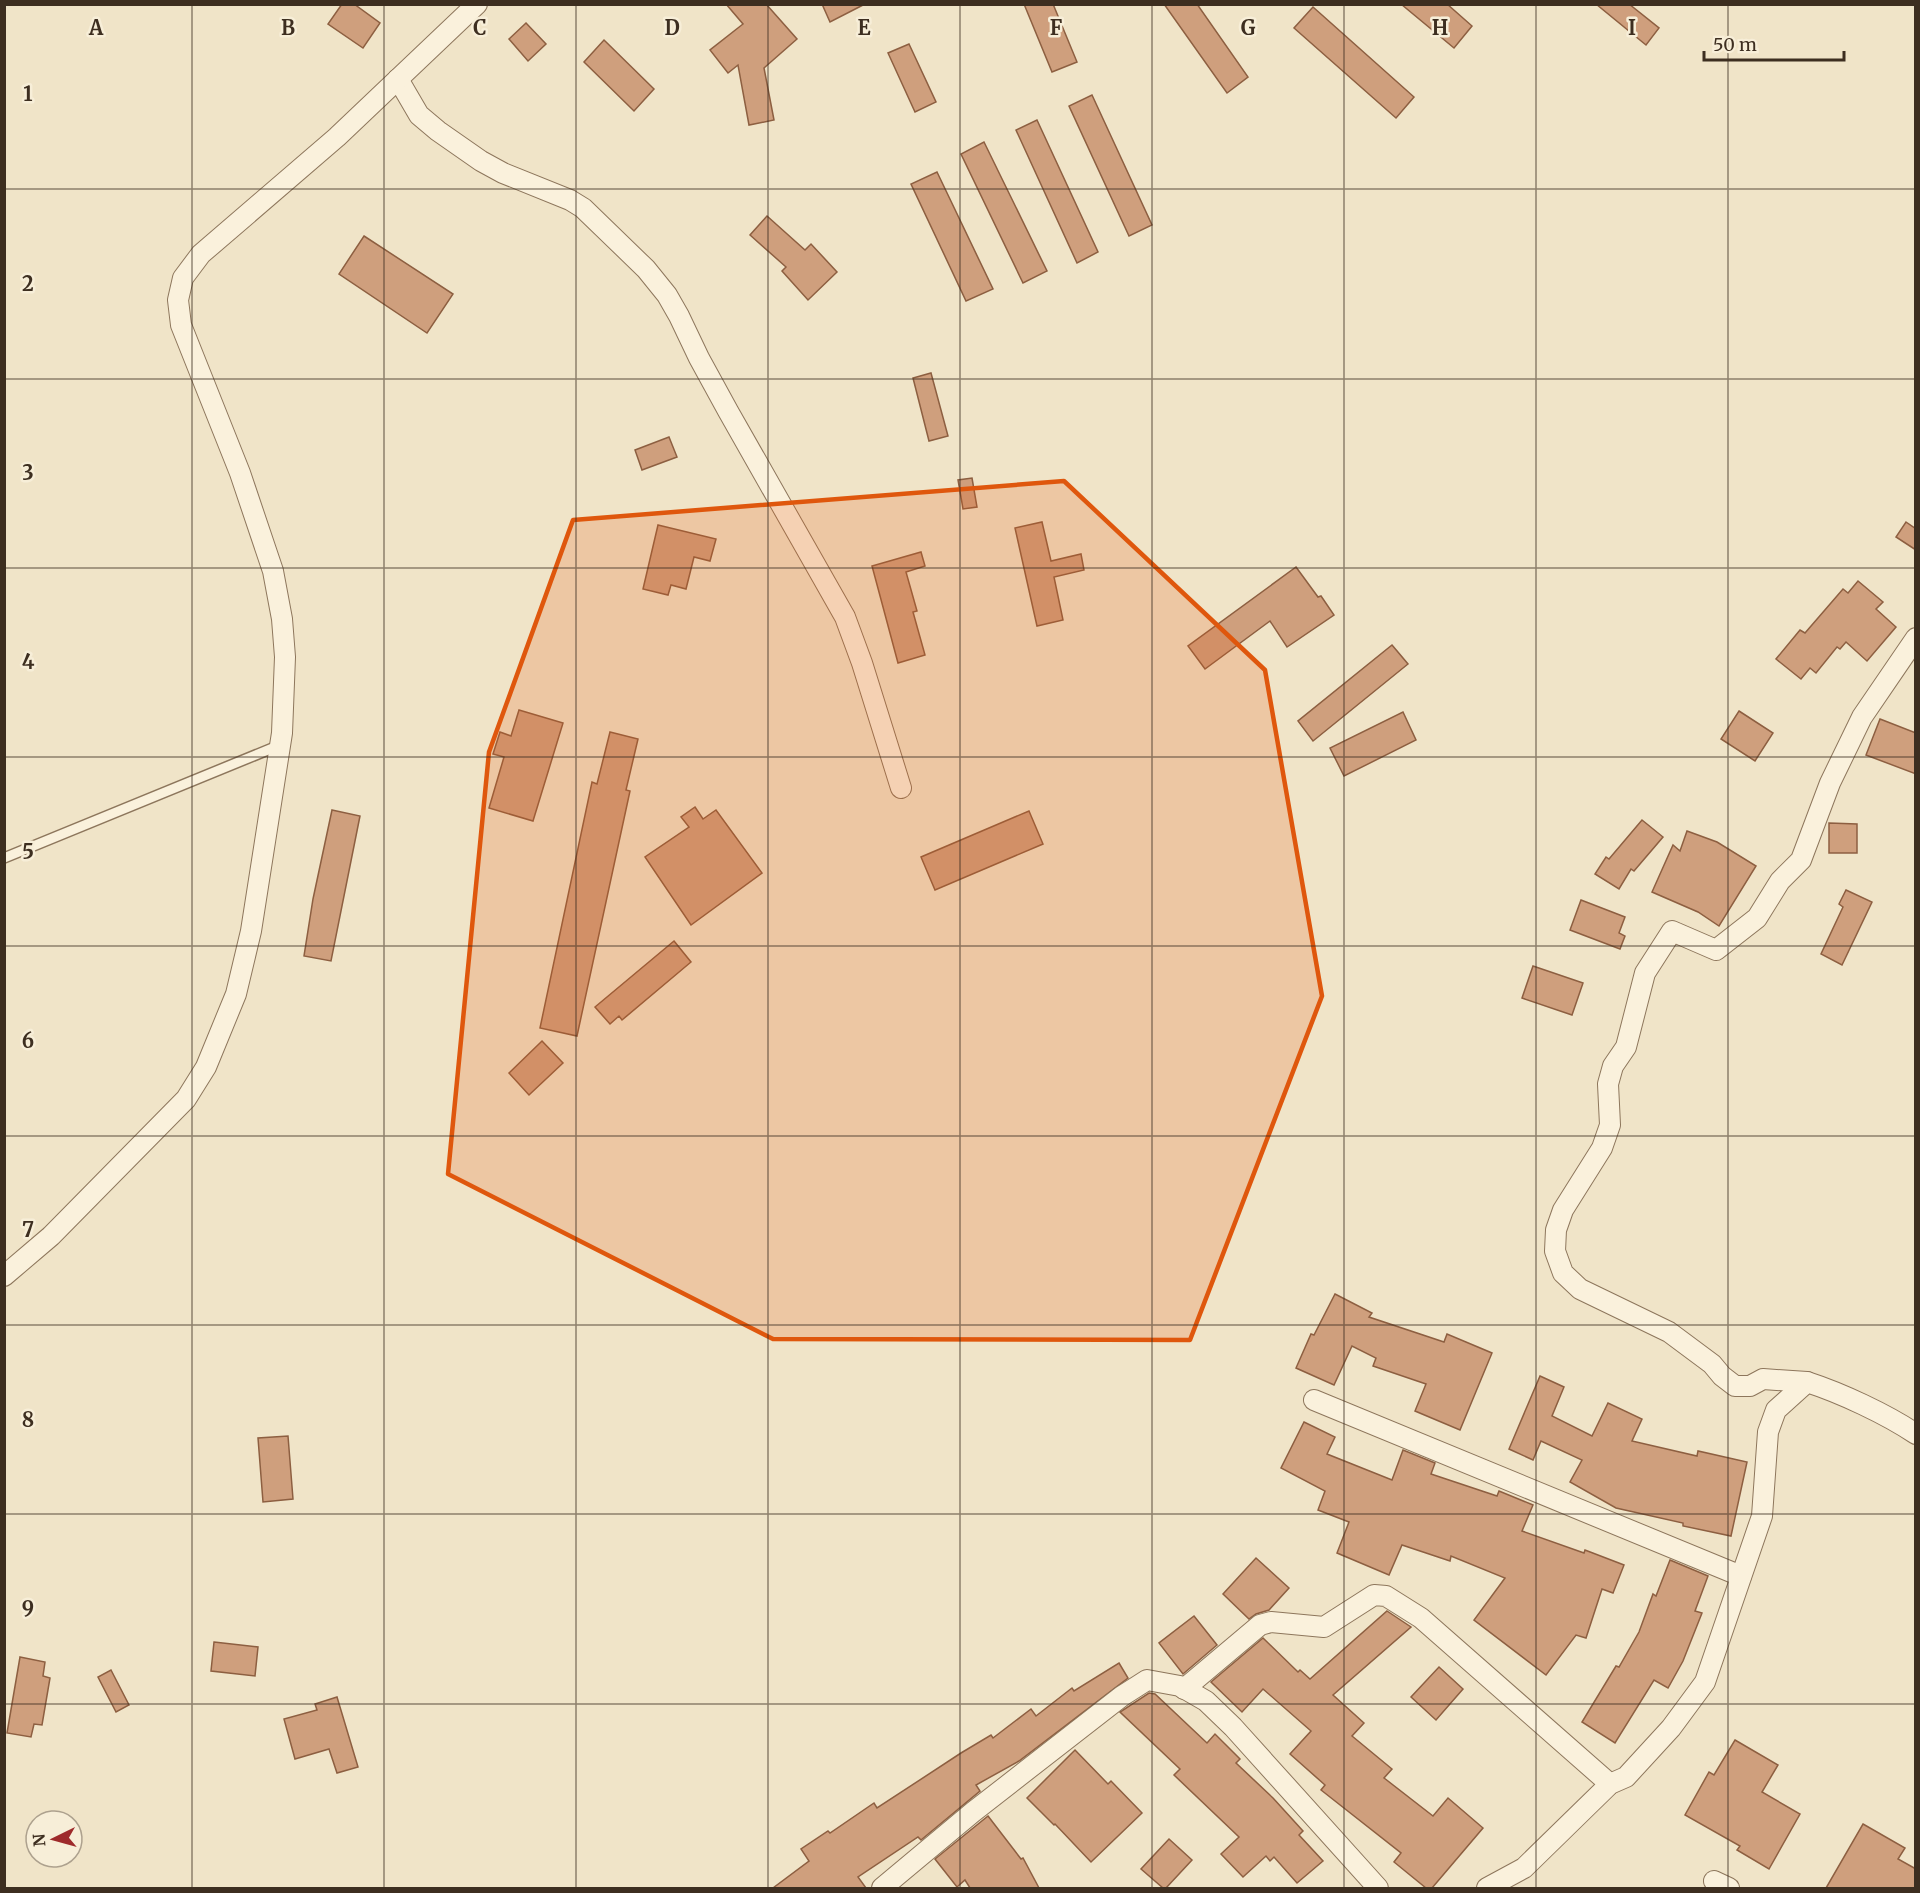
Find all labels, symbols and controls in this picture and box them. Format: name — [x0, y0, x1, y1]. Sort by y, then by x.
text: A — [88, 15, 104, 40]
text: B — [281, 15, 295, 40]
text: C — [473, 15, 487, 40]
text: D — [664, 15, 680, 40]
text: E — [857, 15, 871, 40]
text: F — [1050, 15, 1063, 40]
text: G — [1241, 15, 1256, 40]
text: H — [1432, 15, 1448, 40]
text: I — [1628, 15, 1636, 40]
scale bar — [1704, 24, 1844, 62]
text: 50 m — [1713, 33, 1757, 56]
text: 1 — [23, 81, 33, 106]
text: 2 — [22, 271, 34, 296]
text: 3 — [22, 460, 34, 485]
text: 4 — [22, 649, 35, 674]
text: 5 — [22, 839, 34, 864]
text: 6 — [22, 1028, 34, 1053]
text: 7 — [22, 1217, 34, 1242]
text: 8 — [22, 1407, 34, 1432]
text: 9 — [22, 1596, 34, 1621]
north arrow — [24, 1809, 84, 1869]
text: N — [29, 1833, 50, 1847]

